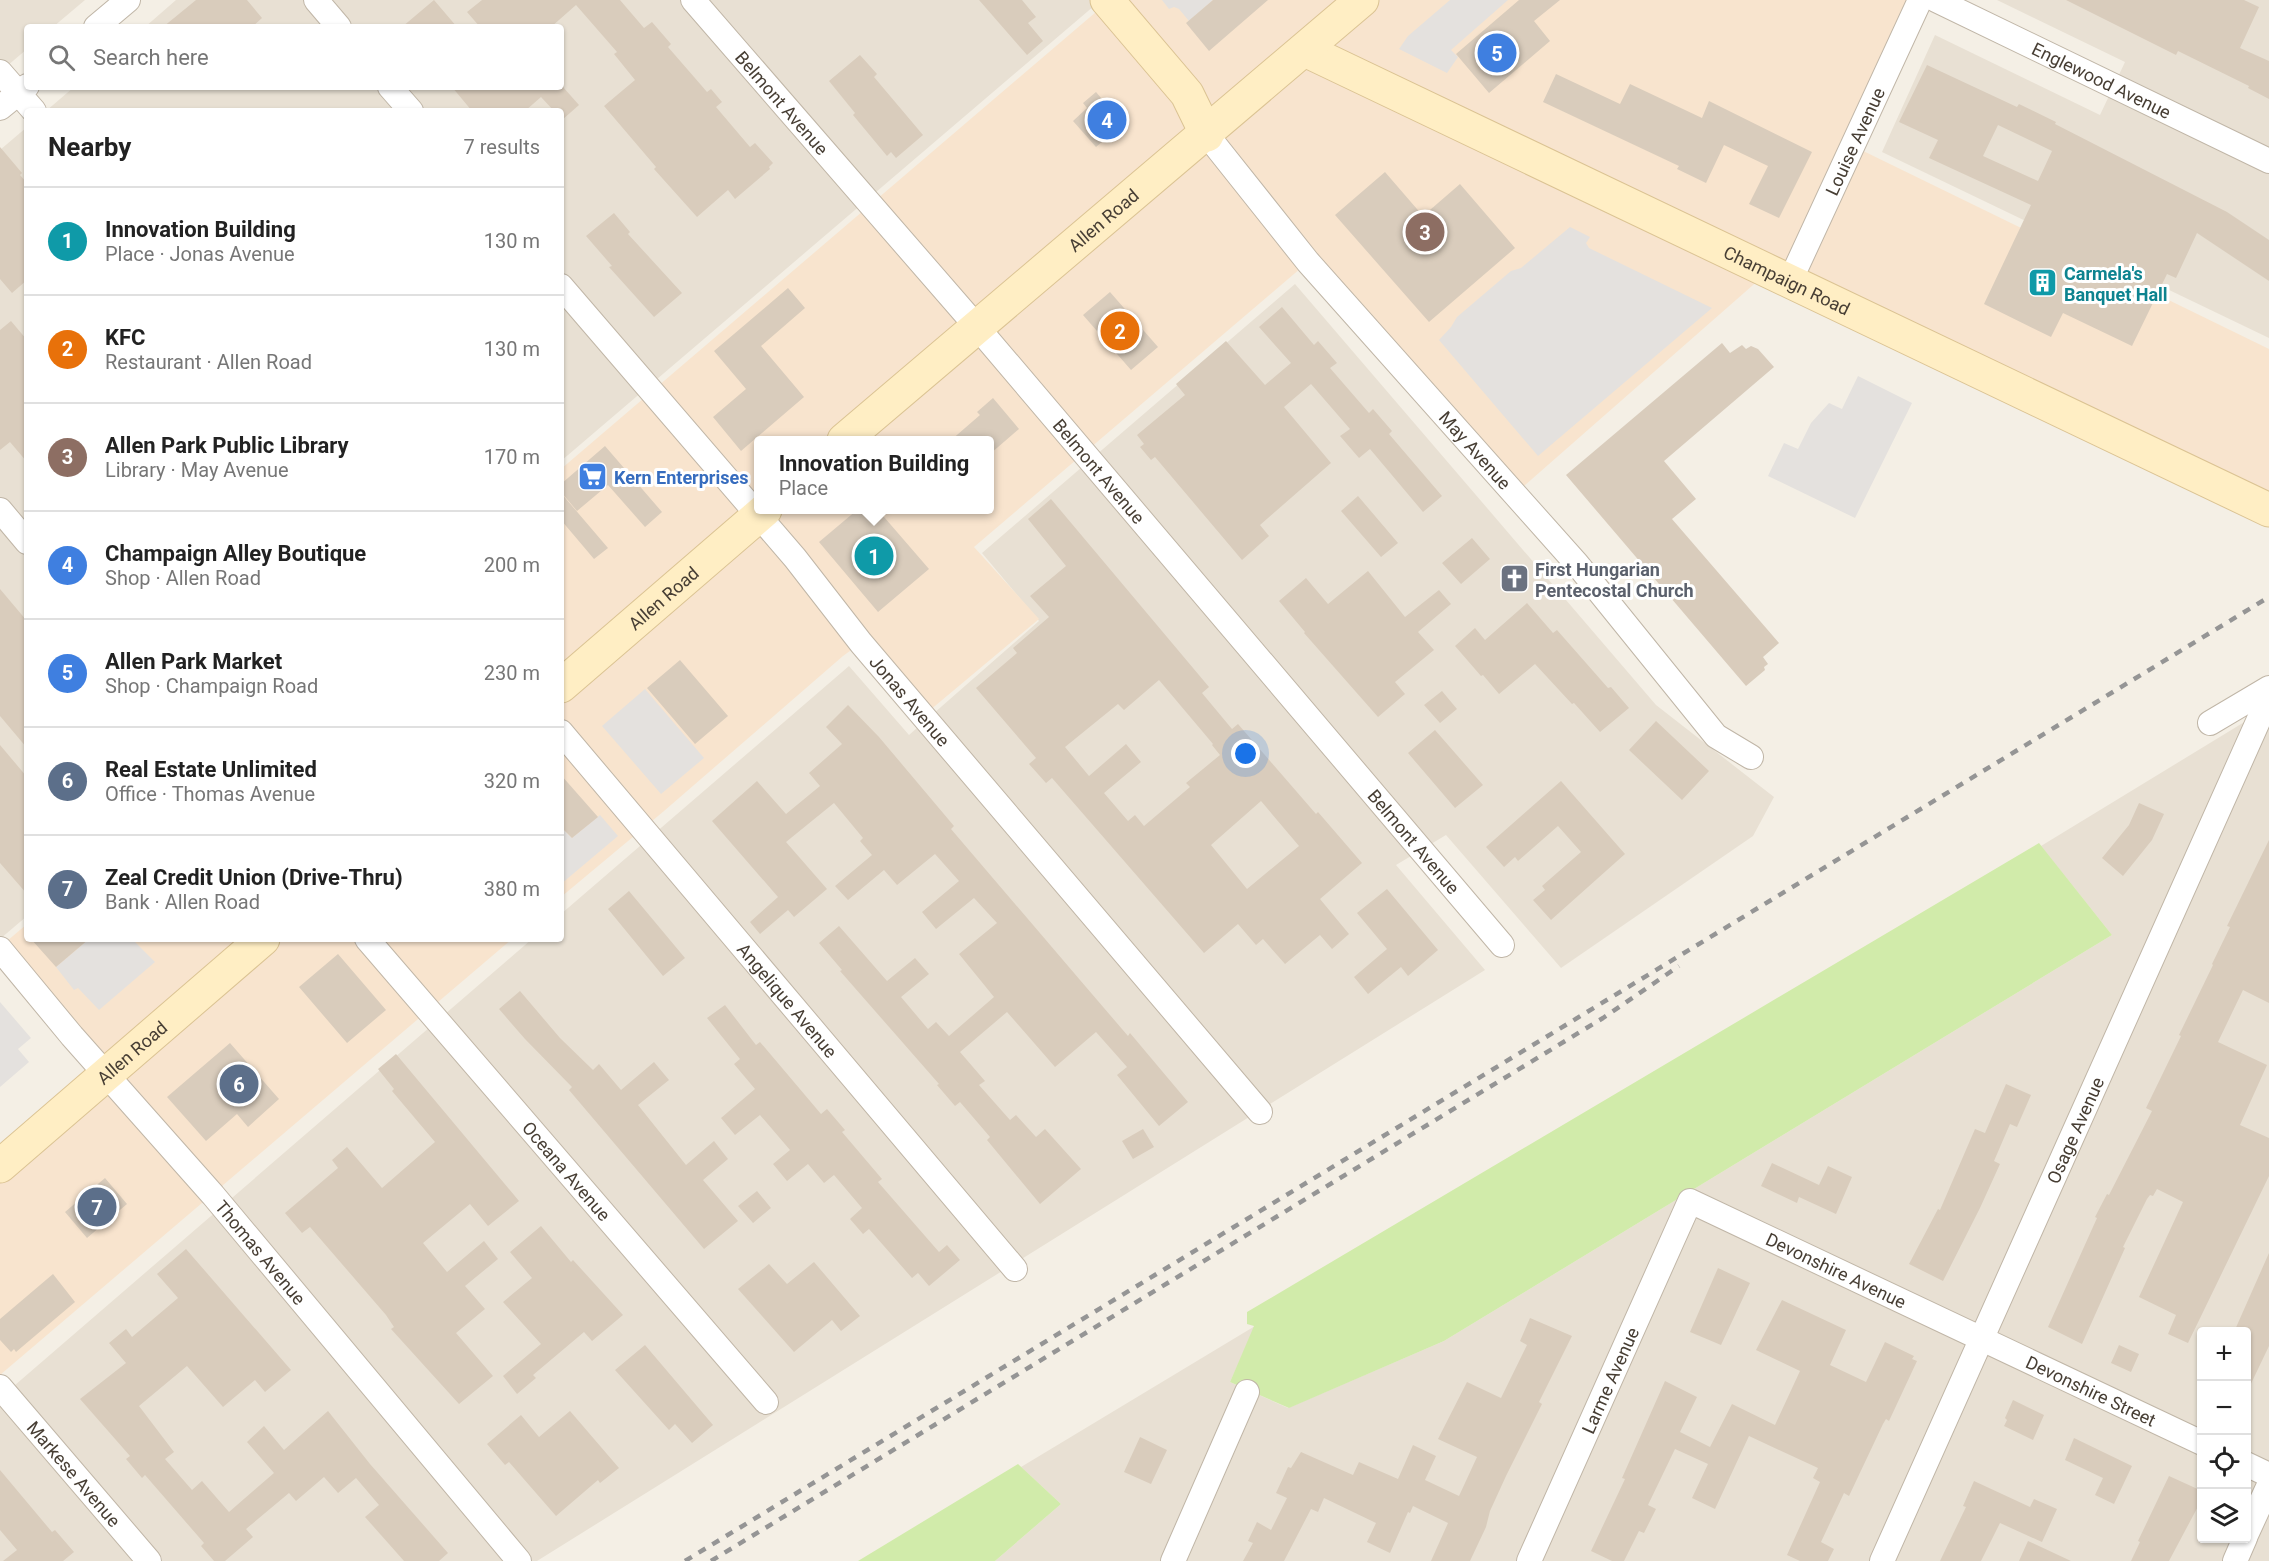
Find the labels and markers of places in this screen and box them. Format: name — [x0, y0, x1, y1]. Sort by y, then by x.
pin: 5 — [1478, 31, 1516, 76]
pin: 4 — [1088, 98, 1126, 142]
pin: 3 — [1406, 210, 1444, 254]
place label: Carmela's Banquet Hall — [2064, 263, 2168, 305]
building icon: Carmela's Banquet Hall — [2027, 267, 2059, 299]
pin: 2 — [1100, 308, 1140, 354]
supermarket icon: Kern Enterprises — [577, 461, 609, 493]
place label: Kern Enterprises — [614, 467, 748, 488]
pin: 1 — [854, 534, 894, 578]
place label: First Hungarian Pentecostal Church — [1535, 559, 1694, 601]
church icon: First Hungarian Pentecostal Church — [1498, 563, 1530, 595]
pin: 6 — [220, 1062, 258, 1106]
pin: 7 — [78, 1184, 116, 1230]

